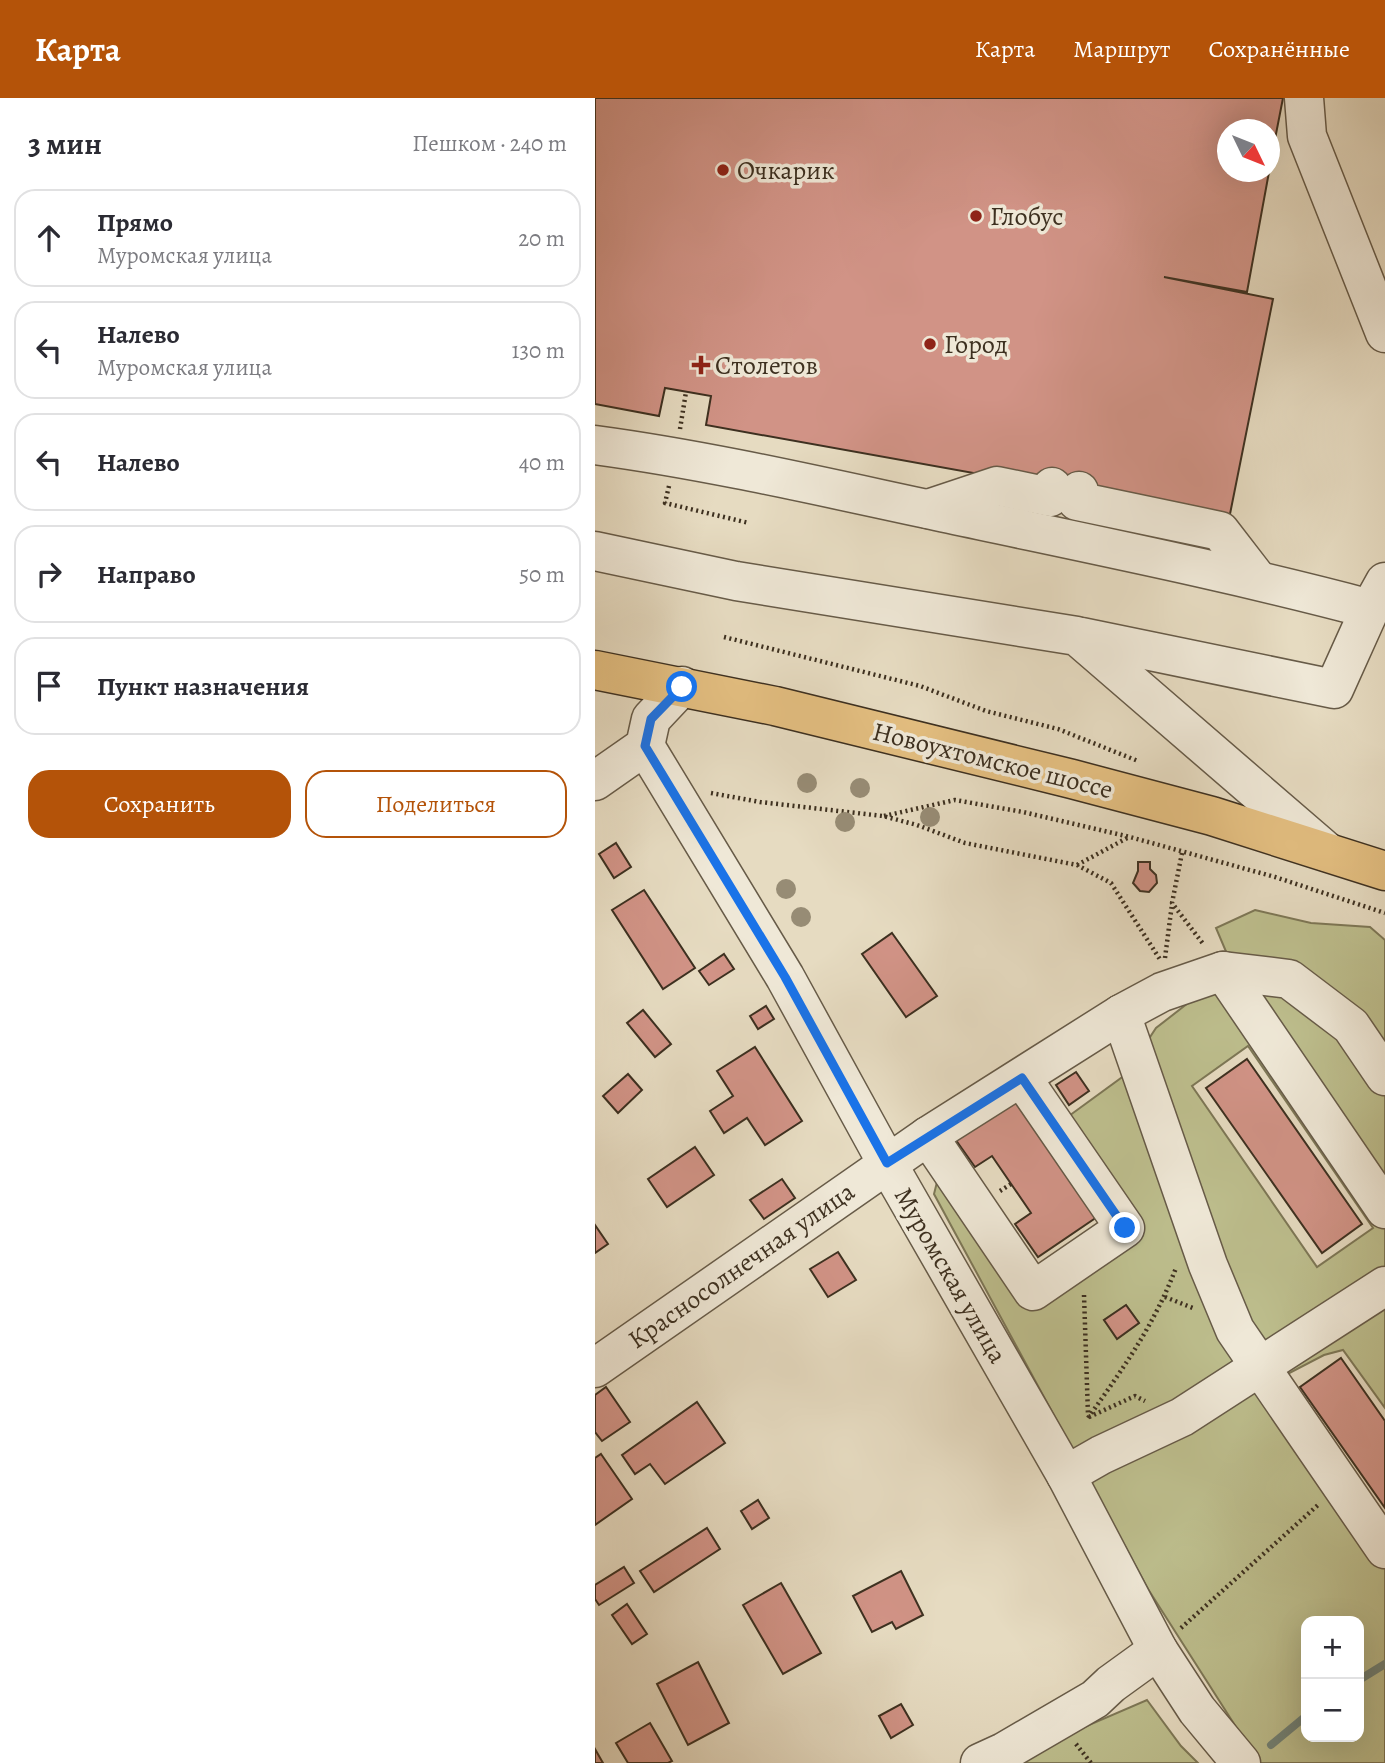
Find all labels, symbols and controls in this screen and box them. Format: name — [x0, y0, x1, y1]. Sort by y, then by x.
text: Карта — [35, 27, 121, 72]
text: Карта — [975, 33, 1035, 65]
text: Маршрут — [1073, 33, 1171, 65]
text: Сохранённые — [1209, 33, 1350, 65]
north arrow — [1217, 119, 1280, 182]
text: 3 мин — [28, 124, 102, 164]
text: Пешком · 240 m — [412, 128, 567, 159]
place label: Очкарик — [737, 153, 835, 188]
marker: Очкарик — [715, 162, 731, 178]
place label: Глобус — [990, 199, 1063, 234]
text: Прямо — [97, 205, 173, 240]
marker: Глобус — [968, 208, 984, 224]
icon: ahead — [30, 219, 68, 257]
text: 20 m — [518, 223, 565, 254]
text: Муромская улица — [97, 240, 272, 271]
text: Налево — [97, 317, 180, 352]
place label: Город — [944, 327, 1008, 362]
icon: left — [30, 331, 68, 369]
text: 130 m — [512, 335, 565, 366]
marker: Город — [922, 336, 938, 352]
place label: Столетов — [715, 348, 818, 383]
text: Муромская улица — [97, 352, 272, 383]
marker: Столетов — [693, 357, 709, 373]
icon: left — [30, 443, 68, 481]
text: Налево — [97, 445, 180, 480]
text: 40 m — [519, 447, 565, 478]
icon: right — [30, 555, 68, 593]
text: Направо — [97, 557, 196, 592]
text: 50 m — [519, 559, 565, 590]
icon: arrive — [30, 667, 68, 705]
text: Пункт назначения — [97, 669, 309, 704]
route start — [666, 671, 697, 702]
street label: Новоухтомское шоссе — [869, 714, 1117, 807]
button: Сохранить — [28, 770, 291, 838]
button: Поделиться — [305, 770, 567, 838]
street label: Красносолнечная улица — [621, 1174, 861, 1357]
street label: Муромская улица — [886, 1181, 1015, 1370]
route end — [1109, 1212, 1140, 1243]
map controls — [1301, 1616, 1364, 1742]
button: + — [1301, 1616, 1364, 1679]
button: − — [1301, 1679, 1364, 1742]

